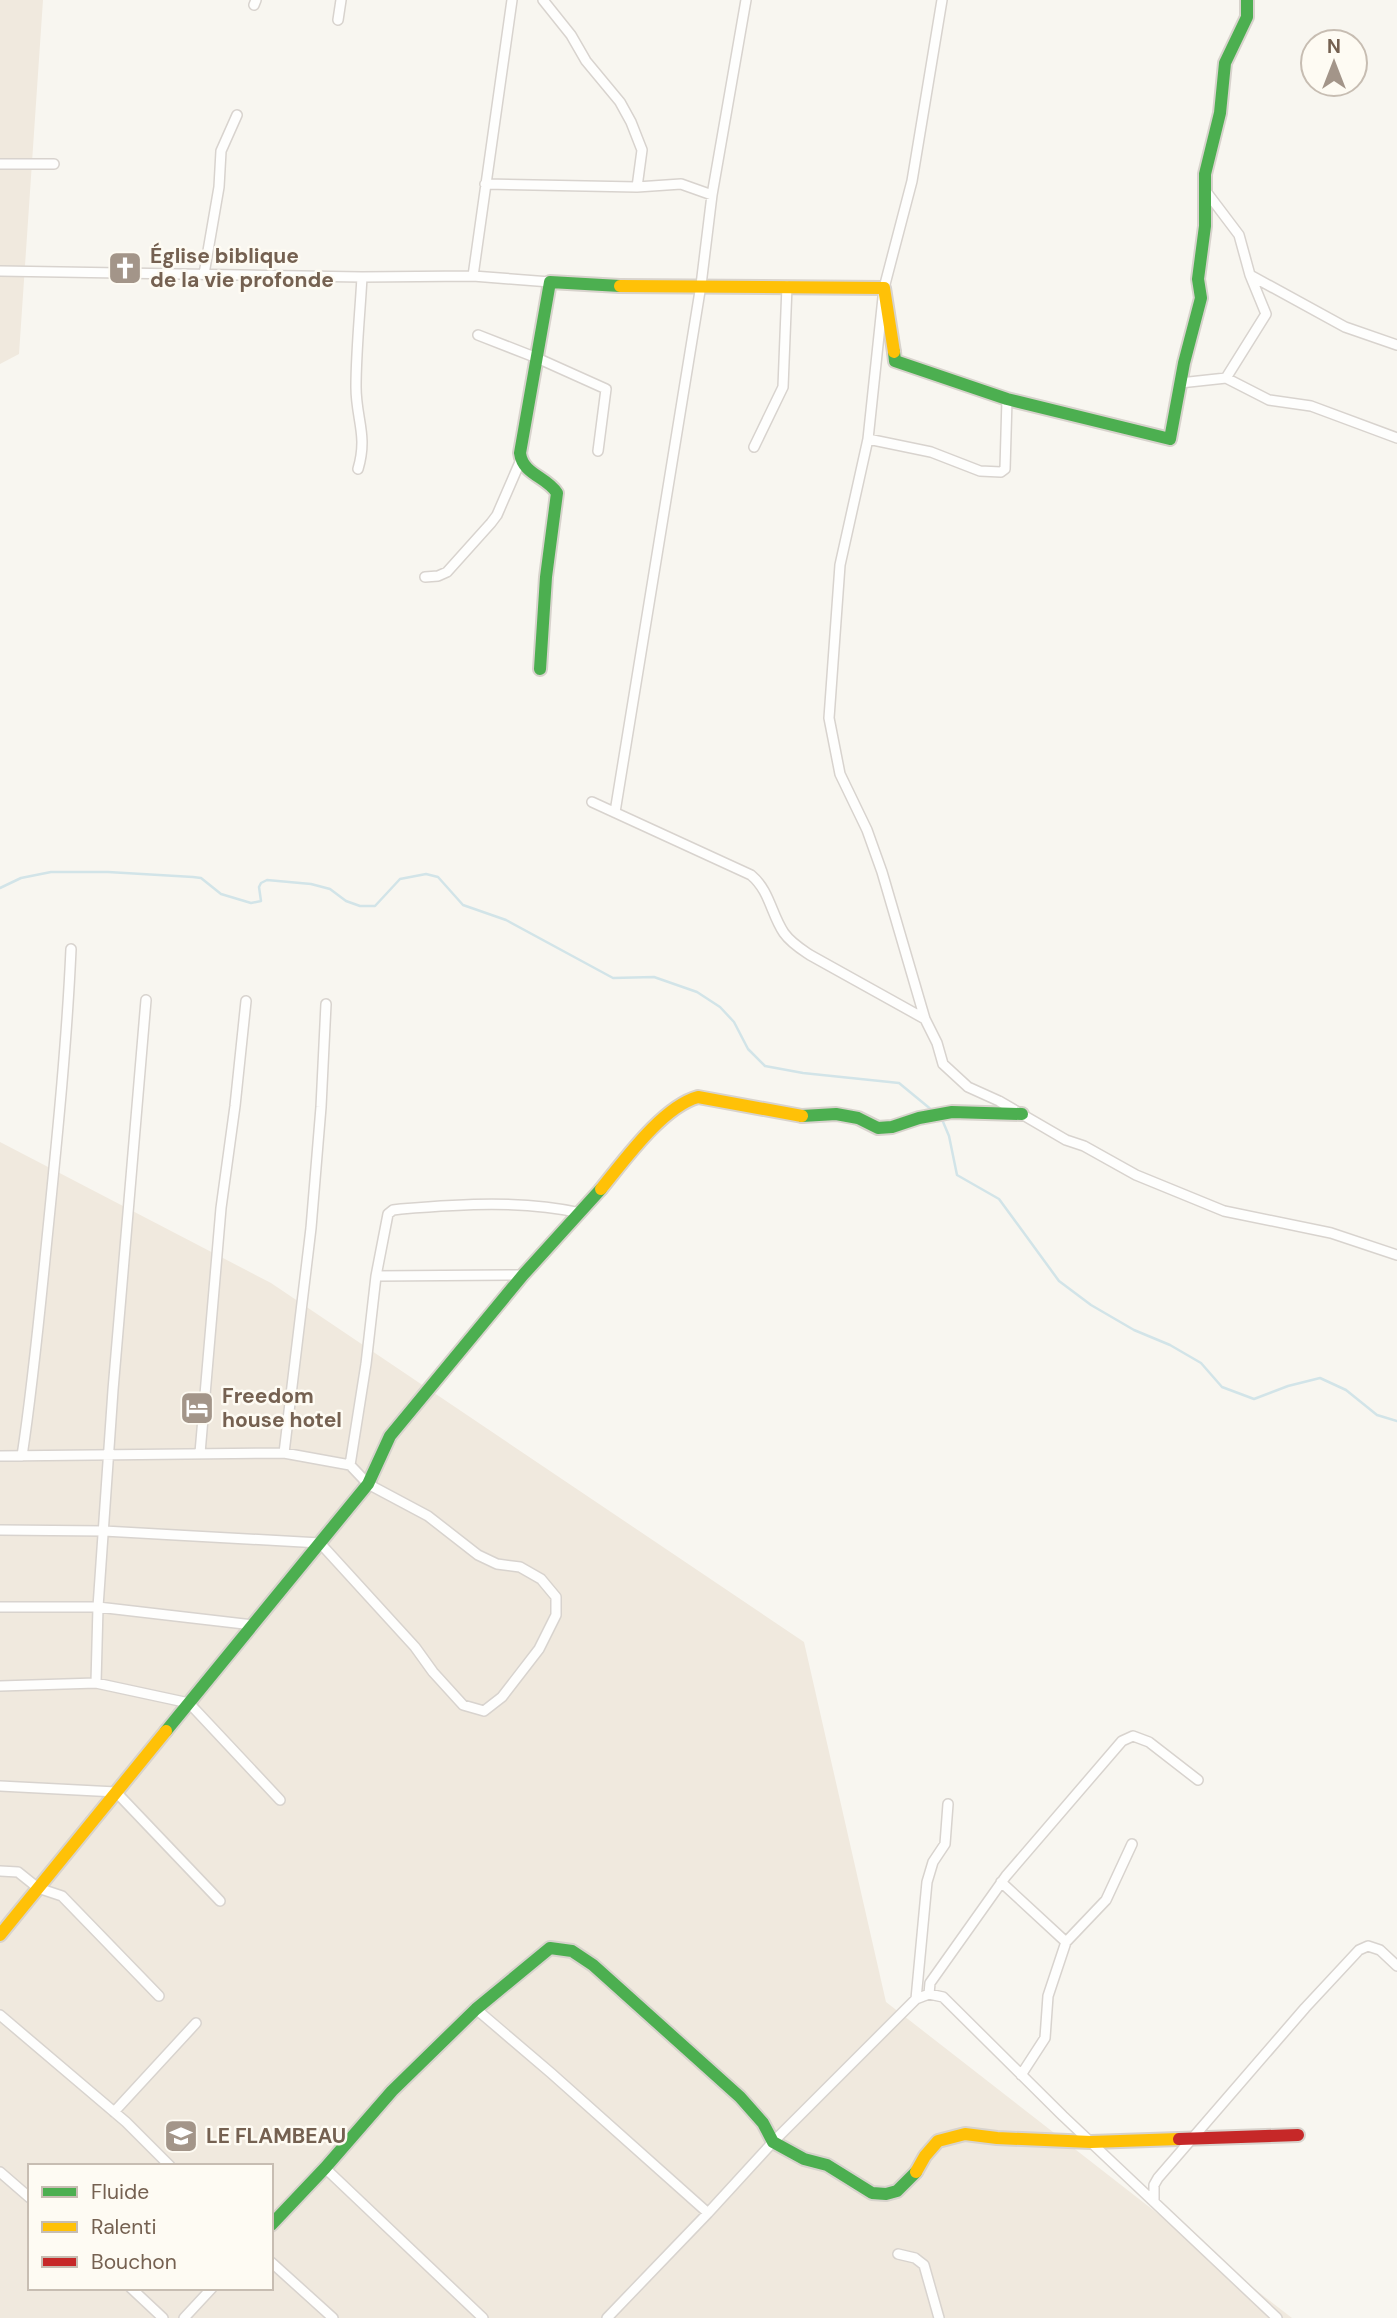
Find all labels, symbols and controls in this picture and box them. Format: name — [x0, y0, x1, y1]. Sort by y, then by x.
north arrow — [1299, 28, 1369, 98]
text: N — [1327, 34, 1341, 59]
place label: Église biblique de la vie profonde — [150, 242, 334, 294]
church icon: Église biblique de la vie profonde — [106, 249, 144, 287]
place label: Freedom house hotel — [222, 1382, 342, 1434]
hotel icon: Freedom house hotel — [178, 1389, 216, 1427]
school or university icon: LE FLAMBEAU — [162, 2117, 200, 2155]
place label: LE FLAMBEAU — [206, 2122, 346, 2150]
legend — [28, 2164, 273, 2290]
text: Fluide — [91, 2178, 149, 2206]
text: Ralenti — [91, 2213, 157, 2241]
text: Bouchon — [91, 2248, 177, 2276]

